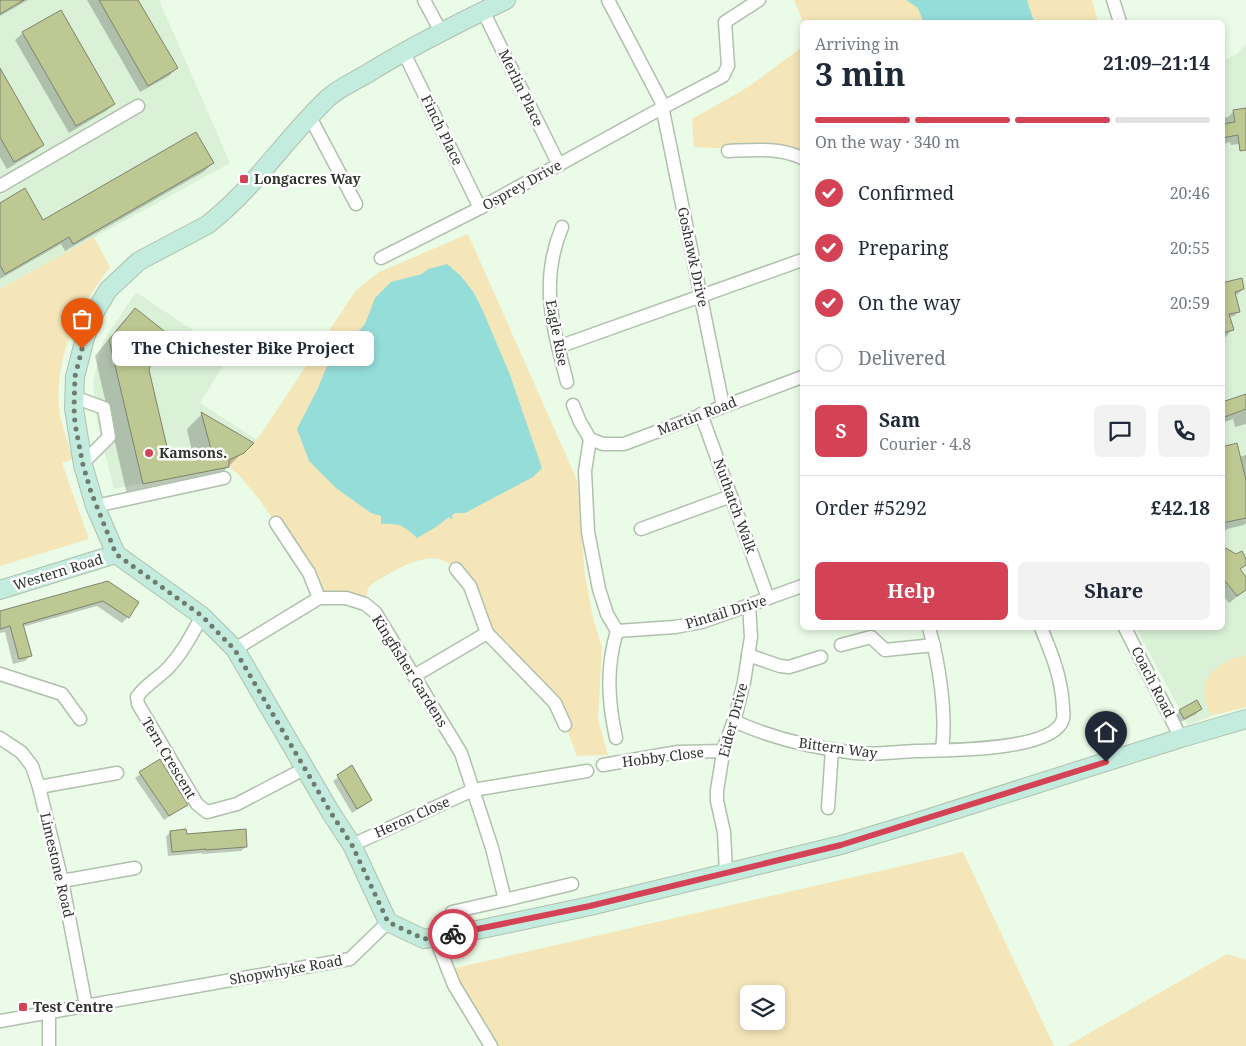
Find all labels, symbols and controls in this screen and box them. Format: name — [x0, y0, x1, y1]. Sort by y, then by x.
text: Arriving in — [815, 33, 899, 55]
street label: Merlin Place — [495, 46, 548, 130]
text: 21:09–21:14 — [1103, 50, 1210, 76]
text: 3 min — [815, 52, 906, 95]
street label: Finch Place — [417, 91, 468, 168]
text: On the way · 340 m — [815, 131, 960, 153]
street label: Osprey Drive — [479, 155, 565, 214]
place label: Longacres Way — [254, 169, 362, 188]
marker: Longacres Way — [238, 173, 250, 185]
icon: check — [815, 179, 843, 207]
text: Confirmed — [858, 180, 954, 206]
text: 20:46 — [1170, 182, 1210, 204]
street label: Goshawk Drive — [674, 205, 713, 309]
icon: check — [815, 234, 843, 262]
text: Preparing — [858, 235, 948, 261]
text: 20:55 — [1170, 237, 1210, 259]
icon: check — [815, 289, 843, 317]
text: On the way — [858, 290, 961, 316]
text: 20:59 — [1170, 292, 1210, 314]
pin — [61, 298, 103, 349]
street label: Eagle Rise — [542, 298, 573, 368]
icon: bag — [68, 305, 96, 333]
callout: The Chichester Bike Project — [112, 332, 374, 366]
text: The Chichester Bike Project — [131, 337, 355, 359]
text: Delivered — [858, 345, 946, 371]
street label: Martin Road — [654, 392, 740, 439]
button: chat — [1094, 405, 1146, 457]
button: phone — [1158, 405, 1210, 457]
text: Sam — [879, 407, 920, 433]
text: S — [835, 418, 847, 444]
text: Courier · 4.8 — [879, 433, 971, 455]
place label: Kamsons. — [159, 443, 227, 462]
marker: Kamsons. — [143, 447, 155, 459]
street label: Nuthatch Walk — [709, 456, 762, 557]
text: Order #5292 — [815, 495, 927, 521]
text: £42.18 — [1151, 495, 1210, 521]
street label: Western Road — [11, 549, 106, 594]
button: Help — [815, 562, 1008, 620]
button: Share — [1018, 562, 1210, 620]
street label: Pintail Drive — [683, 590, 769, 633]
street label: Kingfisher Gardens — [368, 611, 453, 730]
street label: Coach Road — [1127, 643, 1180, 721]
street label: Eider Drive — [713, 681, 752, 759]
pin — [1085, 711, 1127, 762]
street label: Tern Crescent — [138, 713, 201, 802]
icon: home — [1092, 718, 1120, 746]
street label: Bittern Way — [797, 733, 879, 762]
street label: Hobby Close — [621, 742, 705, 771]
street label: Heron Close — [371, 791, 453, 842]
street label: Limestone Road — [36, 811, 79, 920]
courier — [428, 909, 478, 959]
icon: bike — [439, 920, 467, 948]
street label: Shopwhyke Road — [228, 950, 344, 989]
map controls — [740, 985, 785, 1030]
button: layers — [740, 985, 785, 1030]
place label: Test Centre — [33, 997, 113, 1016]
marker: Test Centre — [17, 1001, 29, 1013]

